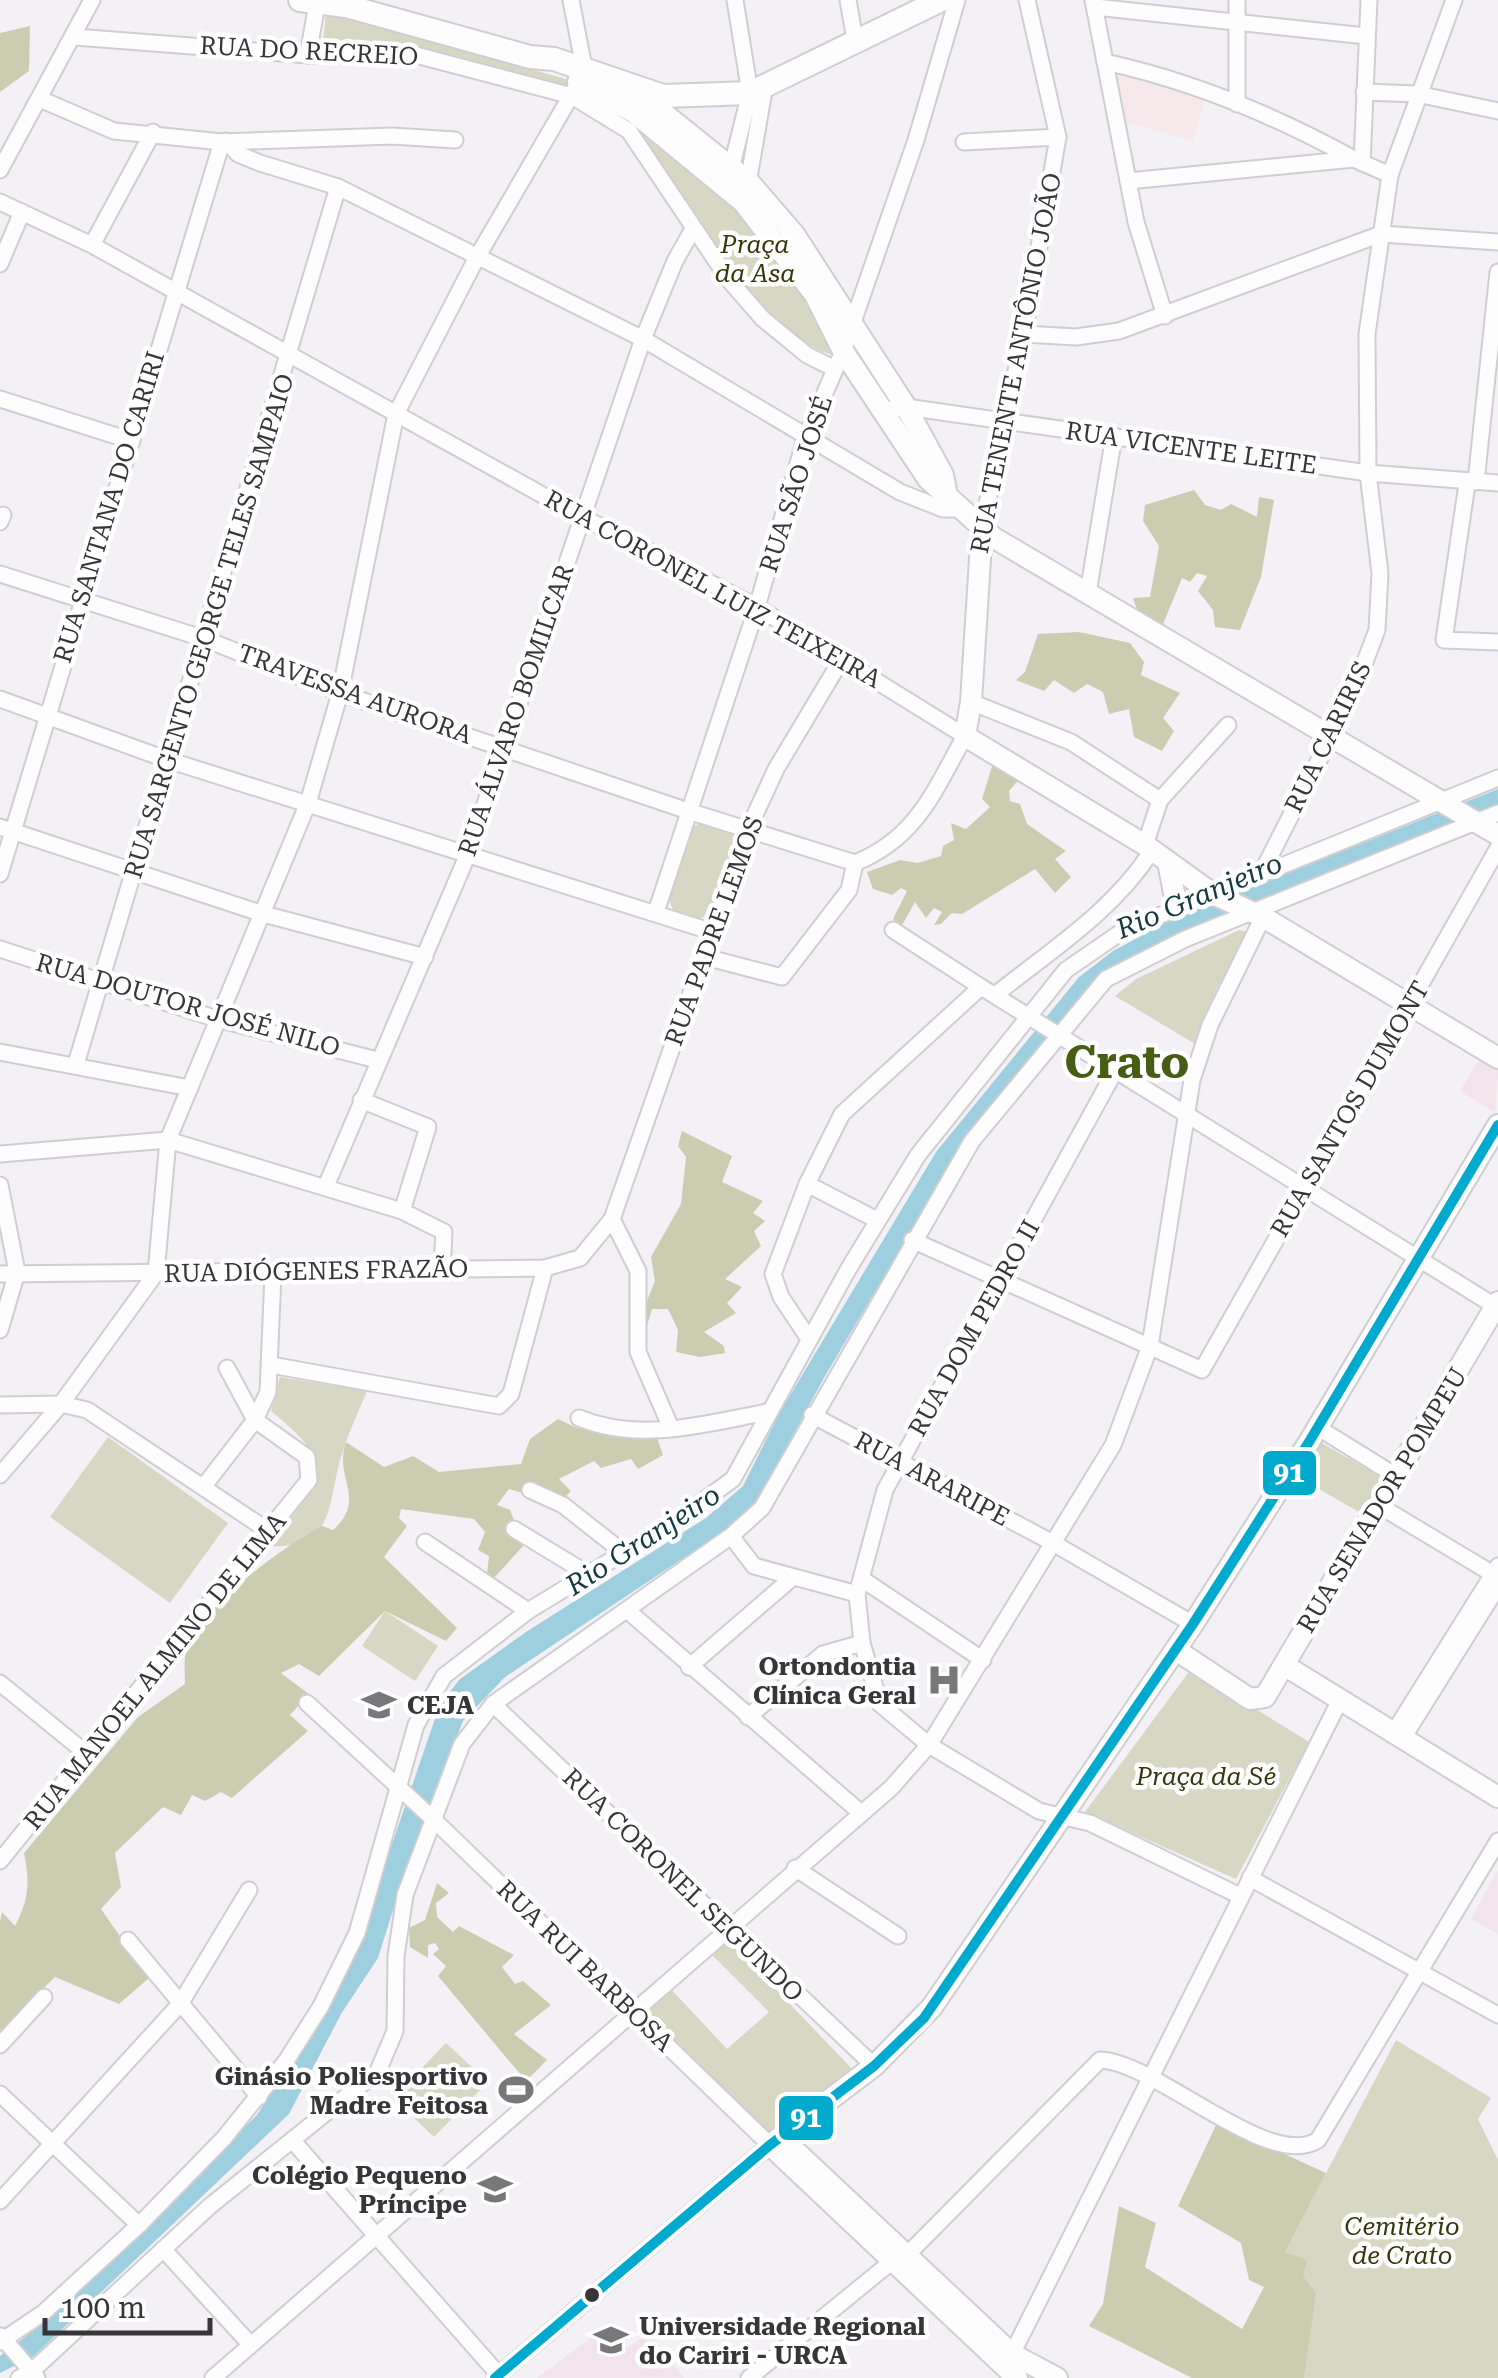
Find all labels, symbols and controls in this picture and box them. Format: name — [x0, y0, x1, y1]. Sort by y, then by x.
street label: RUA DO RECREIO — [199, 31, 419, 71]
street label: RUA TENENTE ANTÔNIO JOÃO — [965, 170, 1067, 556]
park label: Praça da Asa — [715, 230, 795, 288]
street label: RUA SANTANA DO CARIRI — [48, 348, 170, 666]
street label: RUA SARGENTO GEORGE TELES SAMPAIO — [118, 370, 300, 882]
street label: RUA SÃO JOSÉ — [754, 392, 838, 576]
street label: RUA VICENTE LEITE — [1064, 416, 1318, 480]
street label: RUA CORONEL LUIZ TEIXEIRA — [540, 484, 887, 694]
street label: RUA ÁLVARO BOMILCAR — [452, 560, 580, 860]
street label: TRAVESSA AURORA — [234, 638, 477, 750]
street label: RUA CARIRIS — [1279, 657, 1377, 817]
street label: RUA PADRE LEMOS — [659, 812, 769, 1050]
water label: Rio Granjeiro — [1110, 846, 1287, 946]
street label: RUA DOUTOR JOSÉ NILO — [33, 948, 343, 1062]
street label: RUA SANTOS DUMONT — [1265, 976, 1435, 1242]
district label: Crato — [1065, 1036, 1189, 1089]
street label: RUA DOM PEDRO II — [903, 1215, 1045, 1441]
street label: RUA DIÓGENES FRAZÃO — [164, 1254, 468, 1288]
street label: RUA SENADOR POMPEU — [1291, 1362, 1473, 1638]
street label: RUA ARARIPE — [850, 1426, 1014, 1532]
line badge: 91 — [1261, 1449, 1318, 1497]
text: 91 — [1273, 1456, 1305, 1489]
water label: Rio Granjeiro — [559, 1478, 726, 1603]
street label: RUA MANOEL ALMINO DE LIMA — [18, 1506, 292, 1835]
place label: Ortondontia Clínica Geral — [753, 1652, 916, 1710]
hospital icon: Ortondontia Clínica Geral — [925, 1661, 963, 1699]
school or university icon: CEJA — [360, 1686, 398, 1724]
place label: CEJA — [407, 1691, 474, 1720]
street label: RUA CORONEL SEGUNDO — [557, 1762, 809, 2008]
park label: Praça da Sé — [1135, 1762, 1276, 1791]
street label: RUA RUI BARBOSA — [491, 1875, 679, 2058]
place label: Ginásio Poliesportivo Madre Feitosa — [215, 2062, 488, 2120]
sports icon: Ginásio Poliesportivo Madre Feitosa — [497, 2071, 535, 2109]
line badge: 91 — [777, 2094, 835, 2142]
text: 91 — [790, 2101, 822, 2134]
place label: Colégio Pequeno Príncipe — [252, 2161, 467, 2219]
school or university icon: Colégio Pequeno Príncipe — [476, 2170, 514, 2208]
park label: Cemitério de Crato — [1345, 2212, 1459, 2270]
scale bar — [45, 2273, 210, 2335]
unlabelled marker — [582, 2285, 602, 2305]
text: 100 m — [60, 2290, 145, 2325]
place label: Universidade Regional do Cariri - URCA — [639, 2312, 926, 2370]
school or university icon: Universidade Regional do Cariri - URCA — [592, 2321, 630, 2359]

